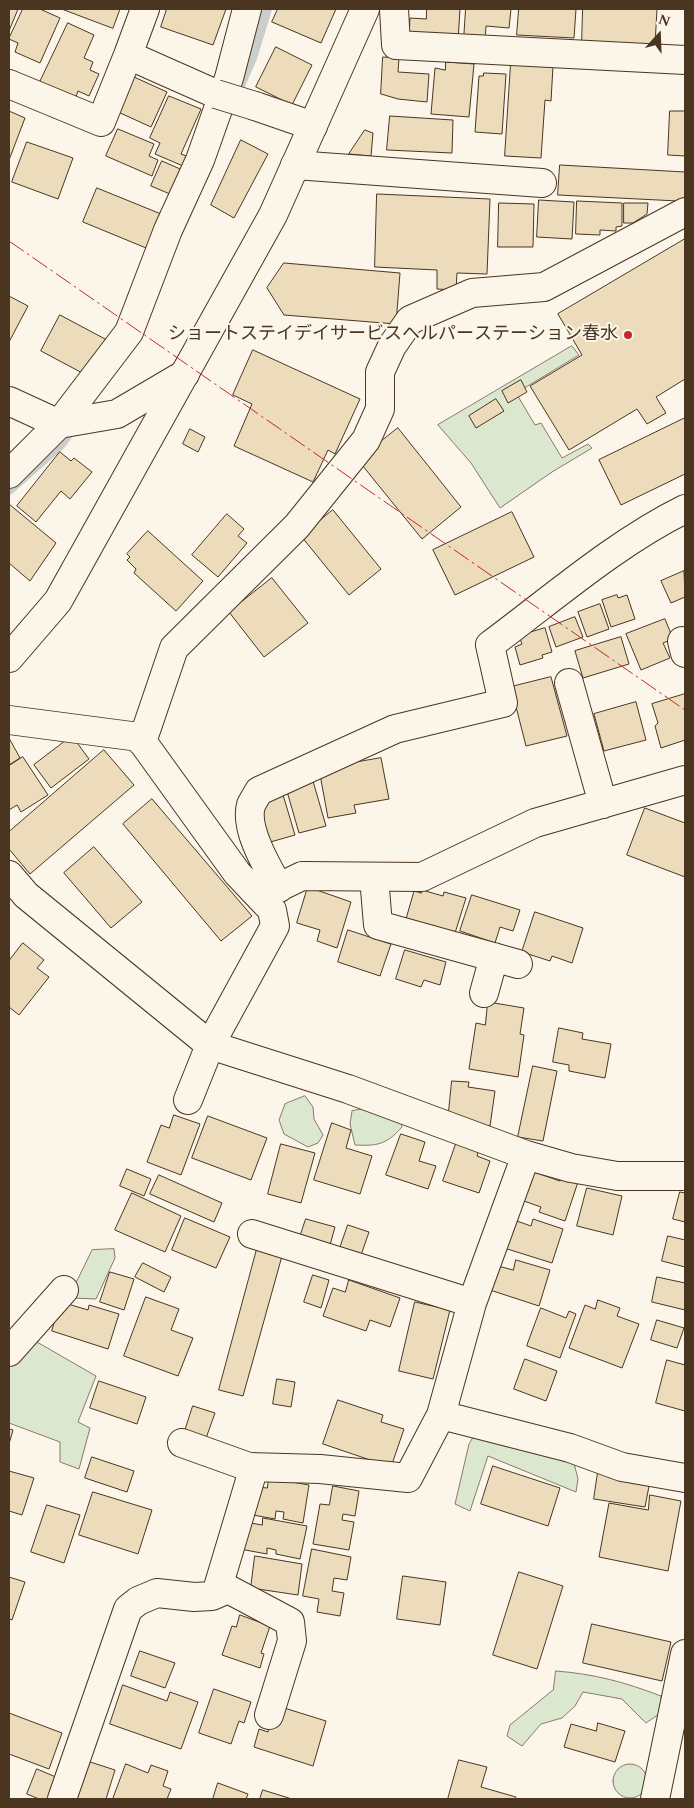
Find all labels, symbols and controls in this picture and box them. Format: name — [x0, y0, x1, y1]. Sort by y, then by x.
text: N — [655, 9, 673, 32]
north arrow — [634, 10, 684, 60]
place label: ショートステイデイサービスヘルパーステーション春水 — [168, 324, 618, 346]
marker: ショートステイデイサービスヘルパーステーション春水 — [622, 329, 634, 341]

